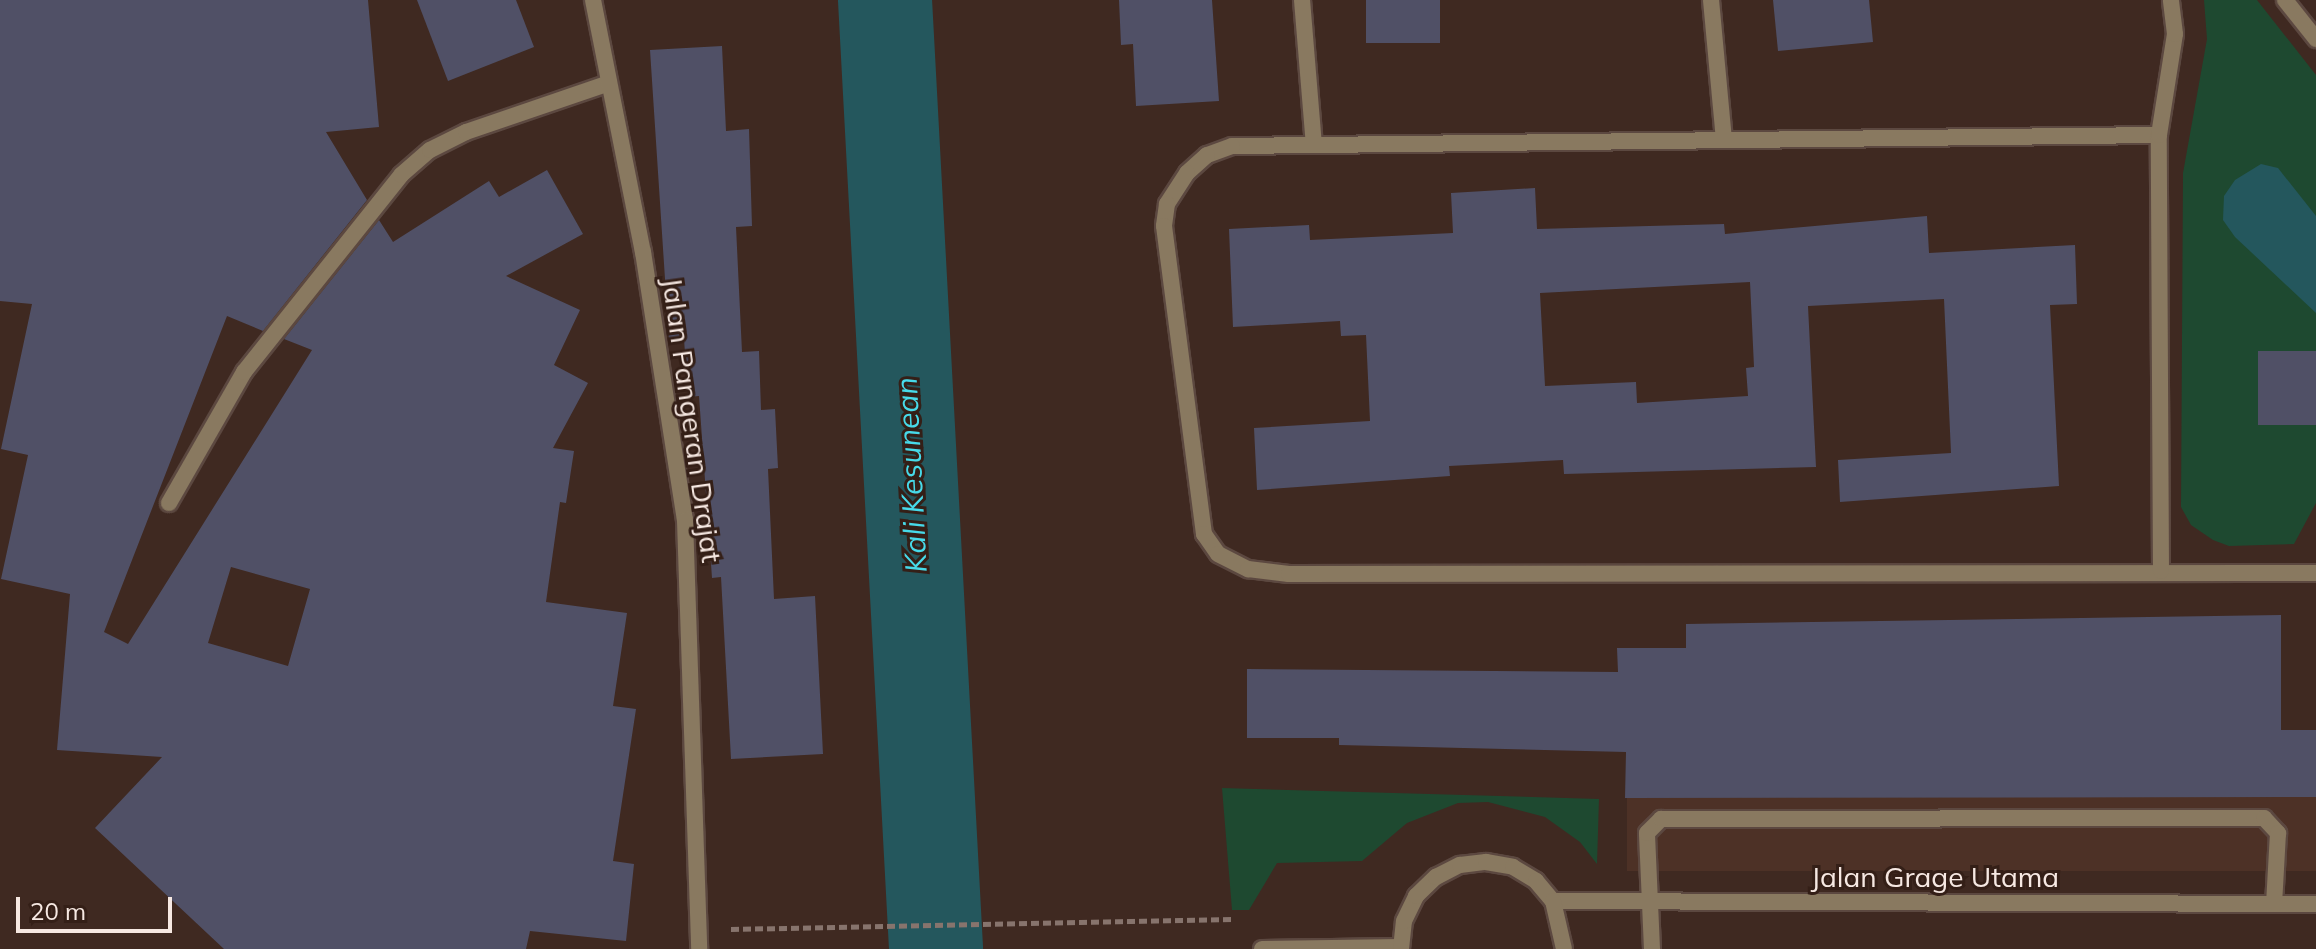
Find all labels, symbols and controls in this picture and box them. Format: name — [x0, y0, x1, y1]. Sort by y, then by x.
street label: Jalan Pangeran Drajat — [655, 275, 729, 565]
water label: Kali Kesunean — [888, 376, 934, 574]
street label: Jalan Grage Utama — [1811, 860, 2059, 894]
scale bar — [20, 881, 176, 931]
text: 20 m — [30, 896, 86, 926]

